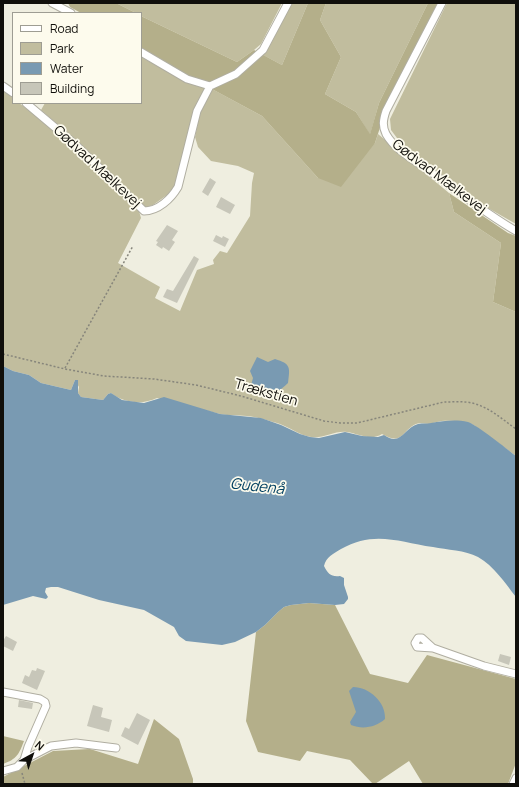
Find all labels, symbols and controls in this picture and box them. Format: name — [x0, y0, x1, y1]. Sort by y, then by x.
legend — [12, 12, 142, 104]
text: Road — [50, 20, 78, 37]
text: Park — [50, 40, 74, 57]
text: Water — [50, 60, 83, 77]
text: Building — [50, 80, 94, 97]
street label: Gødvad Mælkevej — [50, 122, 144, 212]
street label: Gødvad Mælkevej — [389, 136, 489, 218]
street label: Trækstien — [232, 376, 300, 410]
water label: Gudenå — [229, 475, 285, 499]
north arrow — [12, 735, 52, 775]
text: N — [32, 737, 48, 754]

